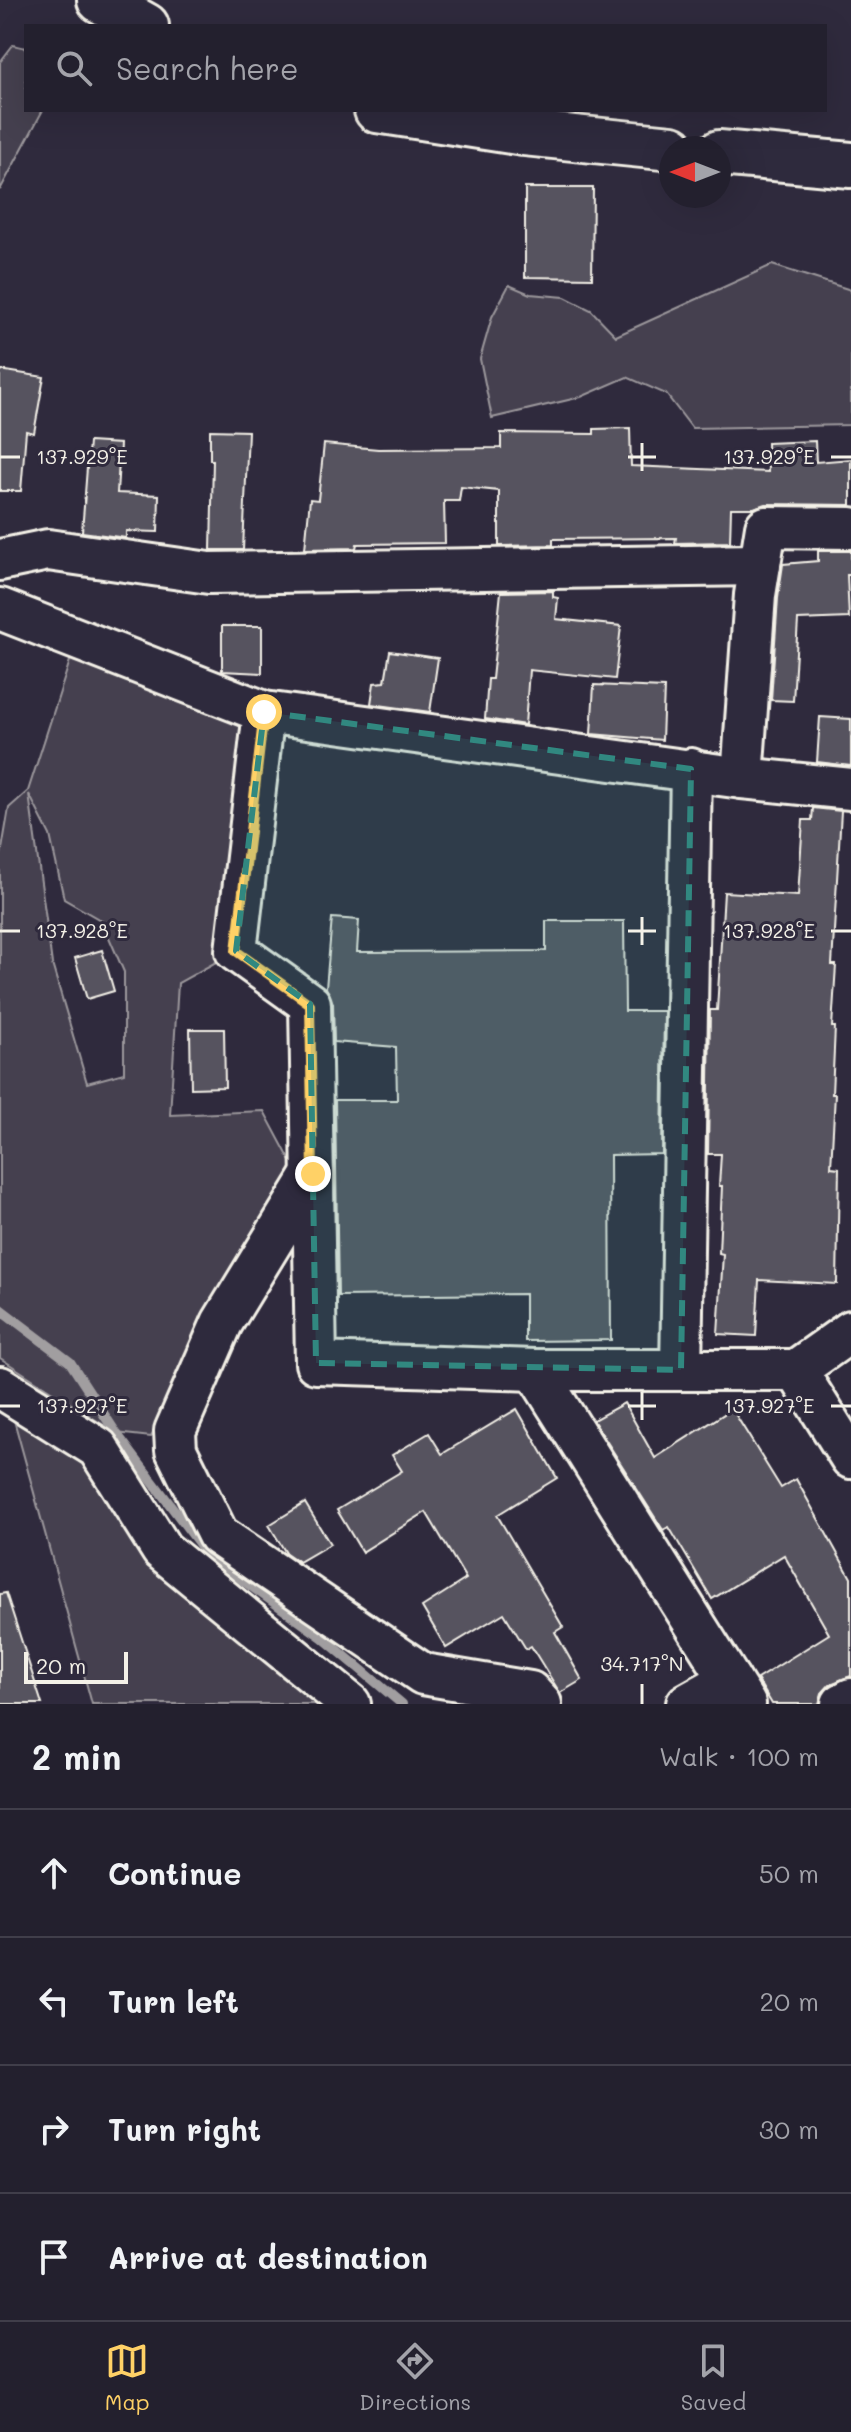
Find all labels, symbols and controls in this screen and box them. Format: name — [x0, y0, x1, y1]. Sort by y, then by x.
search box — [24, 24, 827, 112]
icon: search — [52, 46, 96, 90]
text: Search here — [116, 48, 299, 88]
north arrow — [659, 136, 731, 208]
text: 137.929°E — [36, 443, 128, 469]
text: 137.929°E — [723, 443, 815, 469]
route start — [246, 694, 282, 730]
text: 137.928°E — [36, 917, 128, 943]
text: 137.928°E — [723, 917, 815, 943]
route end — [295, 1156, 331, 1192]
text: 137.927°E — [37, 1392, 127, 1418]
text: 137.927°E — [724, 1392, 814, 1418]
scale bar — [24, 1648, 128, 1684]
text: 34.717°N — [600, 1650, 684, 1676]
text: 20 m — [36, 1651, 86, 1680]
text: 2 min — [32, 1734, 121, 1779]
text: Walk · 100 m — [659, 1739, 819, 1773]
icon: ahead — [32, 1851, 76, 1895]
text: Continue — [108, 1853, 241, 1893]
text: 50 m — [759, 1856, 819, 1890]
icon: left — [32, 1979, 76, 2023]
text: Turn left — [108, 1981, 239, 2021]
text: 20 m — [759, 1984, 819, 2018]
icon: right — [32, 2107, 76, 2151]
text: Turn right — [108, 2109, 261, 2149]
text: 30 m — [759, 2112, 819, 2146]
icon: arrive — [32, 2235, 76, 2279]
text: Arrive at destination — [108, 2237, 428, 2277]
tab: Map — [105, 2339, 150, 2416]
tab: Directions — [359, 2339, 471, 2416]
tab: Saved — [681, 2339, 746, 2416]

